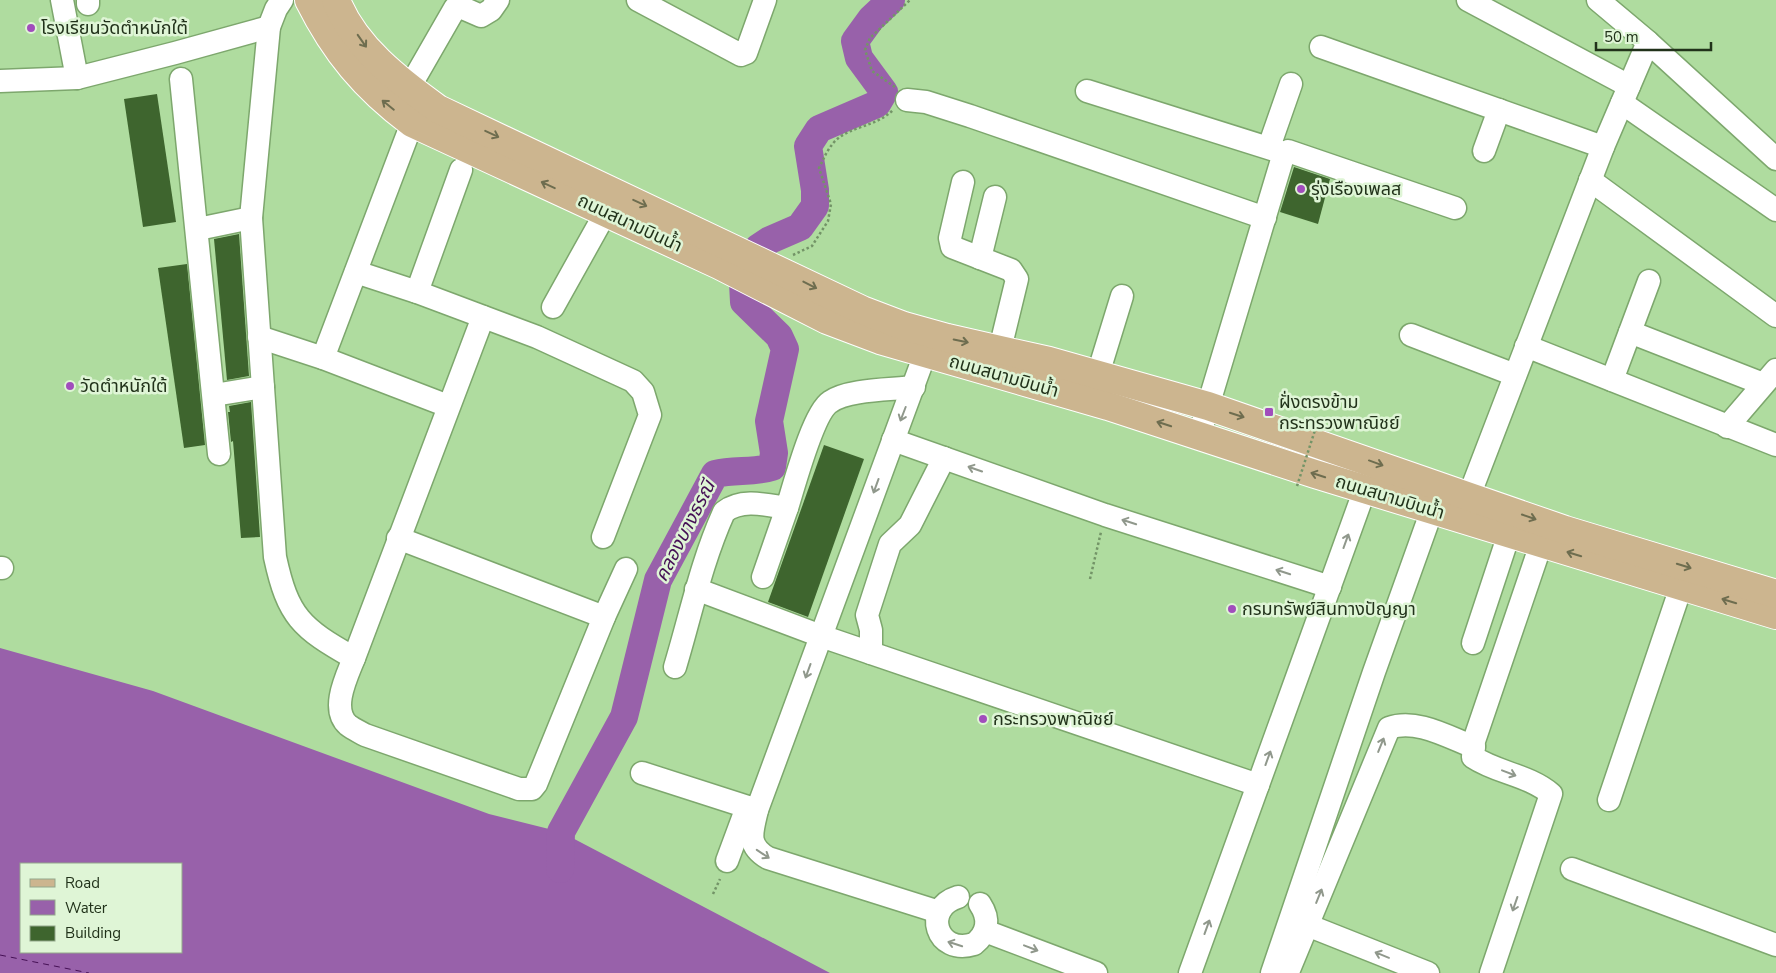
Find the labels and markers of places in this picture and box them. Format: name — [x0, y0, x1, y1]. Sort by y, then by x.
place label: โรงเรียนวัดตำหนักใต้ — [41, 16, 188, 40]
marker: โรงเรียนวัดตำหนักใต้ — [25, 22, 37, 34]
place label: รุ่งเรืองเพลส — [1311, 177, 1401, 201]
marker: รุ่งเรืองเพลส — [1295, 183, 1307, 195]
place label: วัดตำหนักใต้ — [80, 374, 168, 398]
marker: วัดตำหนักใต้ — [64, 380, 76, 392]
place label: ฝั่งตรงข้าม กระทรวงพาณิชย์ — [1279, 390, 1400, 435]
marker: ฝั่งตรงข้าม กระทรวงพาณิชย์ — [1263, 406, 1275, 418]
place label: กรมทรัพย์สินทางปัญญา — [1242, 597, 1416, 621]
marker: กรมทรัพย์สินทางปัญญา — [1226, 603, 1238, 615]
place label: กระทรวงพาณิชย์ — [993, 707, 1114, 731]
marker: กระทรวงพาณิชย์ — [977, 713, 989, 725]

